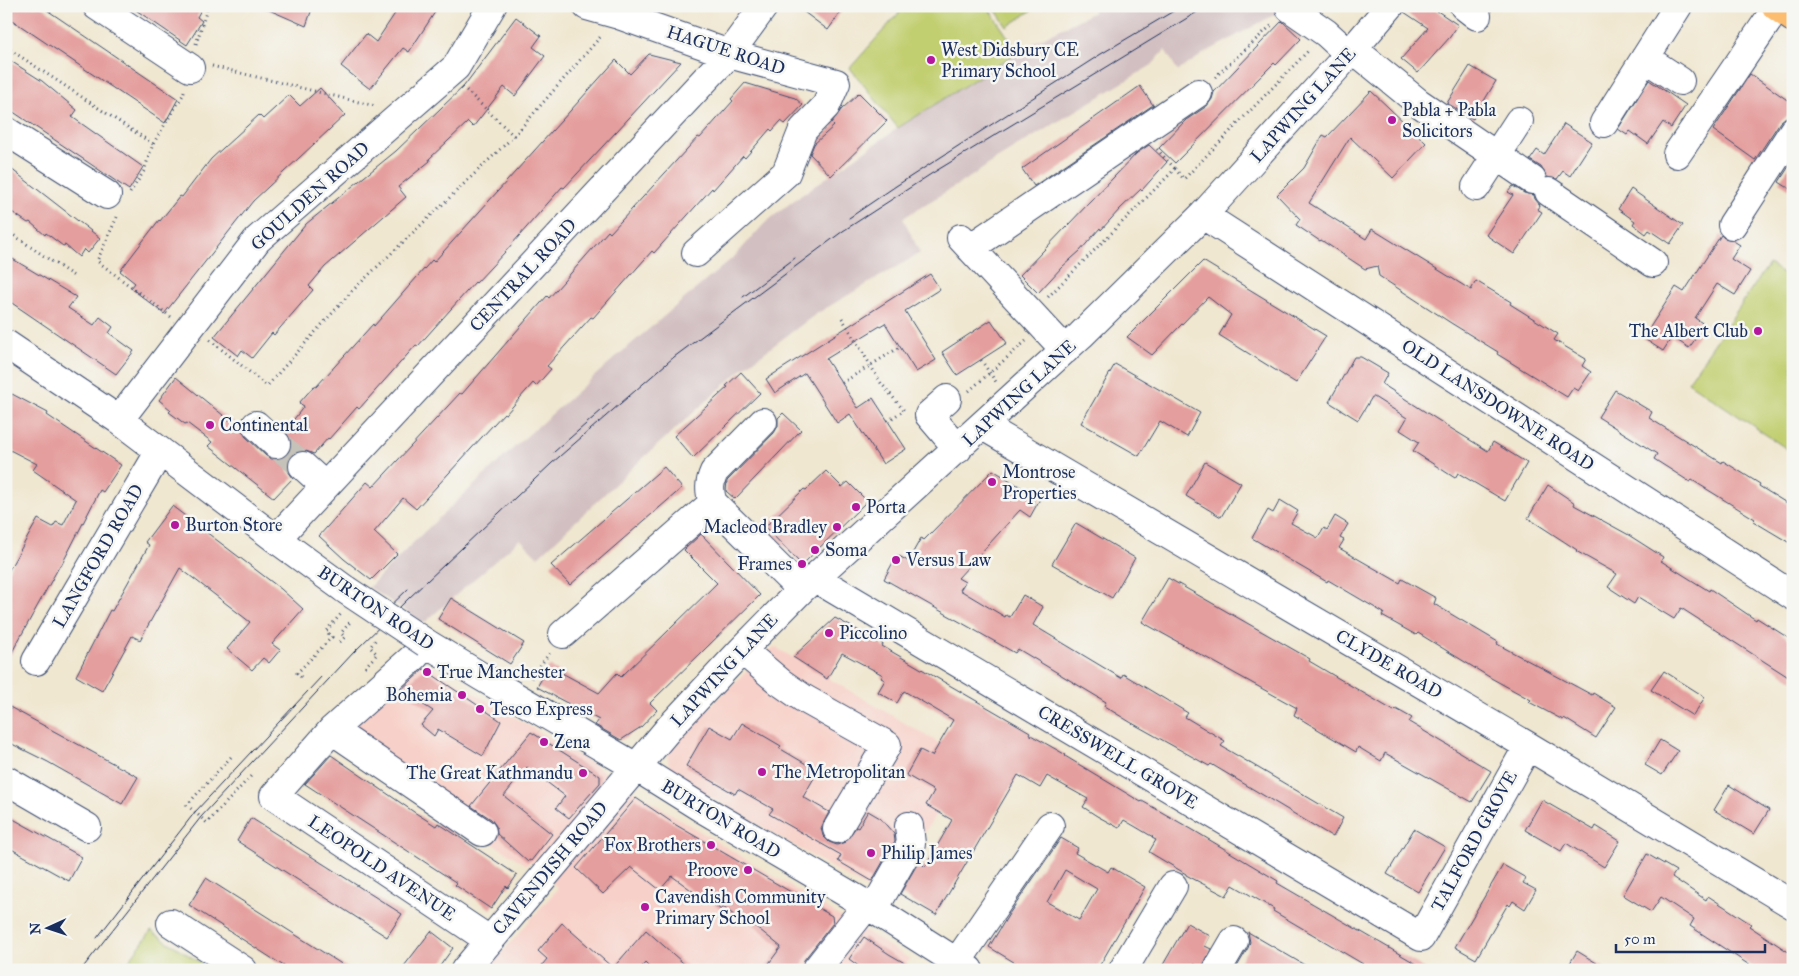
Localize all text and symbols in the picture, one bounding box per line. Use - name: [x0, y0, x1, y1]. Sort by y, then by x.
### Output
- street label: HAGUE ROAD: [664, 20, 788, 80]
- place label: West Didsbury CE Primary School: [941, 39, 1079, 82]
- street label: LAPWING LANE: [1246, 43, 1361, 167]
- marker: West Didsbury CE Primary School: [925, 54, 937, 66]
- place label: Pabla + Pabla Solicitors: [1402, 99, 1497, 142]
- marker: Pabla + Pabla Solicitors: [1386, 114, 1398, 126]
- street label: GOULDEN ROAD: [246, 137, 374, 255]
- street label: CENTRAL ROAD: [465, 214, 581, 336]
- place label: The Albert Club: [1629, 320, 1748, 342]
- marker: The Albert Club: [1752, 325, 1764, 337]
- street label: OLD LANSDOWNE ROAD: [1398, 334, 1598, 476]
- street label: LAPWING LANE: [958, 335, 1080, 451]
- place label: Continental: [220, 414, 308, 436]
- marker: Continental: [204, 419, 216, 431]
- place label: Montrose Properties: [1002, 461, 1077, 504]
- marker: Montrose Properties: [986, 476, 998, 488]
- street label: LANGFORD ROAD: [48, 480, 148, 632]
- place label: Porta: [866, 496, 906, 518]
- marker: Porta: [850, 501, 862, 513]
- place label: Burton Store: [185, 514, 282, 536]
- place label: Macleod Bradley: [703, 516, 828, 538]
- marker: Burton Store: [169, 519, 181, 531]
- marker: Macleod Bradley: [831, 521, 843, 533]
- place label: Soma: [825, 539, 868, 561]
- marker: Soma: [809, 544, 821, 556]
- place label: Versus Law: [905, 549, 991, 571]
- place label: Frames: [737, 553, 792, 575]
- marker: Versus Law: [890, 554, 902, 566]
- marker: Frames: [796, 558, 808, 570]
- street label: BURTON ROAD: [314, 561, 438, 655]
- street label: LAPWING LANE: [666, 609, 782, 731]
- place label: Piccolino: [839, 622, 907, 644]
- street label: CLYDE ROAD: [1332, 625, 1446, 703]
- marker: Piccolino: [823, 627, 835, 639]
- place label: True Manchester: [437, 661, 565, 683]
- marker: True Manchester: [421, 666, 433, 678]
- place label: Bohemia: [386, 684, 452, 706]
- marker: Bohemia: [456, 689, 468, 701]
- place label: Tesco Express: [490, 698, 593, 720]
- street label: CRESSWELL GROVE: [1034, 700, 1202, 814]
- marker: Tesco Express: [474, 703, 486, 715]
- place label: Zena: [554, 731, 590, 753]
- marker: Zena: [538, 736, 550, 748]
- place label: The Metropolitan: [772, 761, 906, 783]
- place label: The Great Kathmandu: [406, 762, 573, 784]
- marker: The Metropolitan: [756, 766, 768, 778]
- marker: The Great Kathmandu: [577, 767, 589, 779]
- street label: TALFORD GROVE: [1426, 767, 1522, 915]
- street label: BURTON ROAD: [657, 775, 785, 863]
- street label: CAVENDISH ROAD: [488, 797, 612, 939]
- street label: LEOPOLD AVENUE: [304, 810, 460, 926]
- place label: Fox Brothers: [604, 834, 701, 856]
- marker: Fox Brothers: [705, 839, 717, 851]
- place label: Philip James: [881, 842, 973, 865]
- marker: Philip James: [865, 847, 877, 859]
- place label: Proove: [687, 859, 738, 881]
- marker: Proove: [742, 864, 754, 876]
- place label: Cavendish Community Primary School: [655, 886, 826, 929]
- marker: Cavendish Community Primary School: [639, 901, 651, 913]
- north arrow: [22, 904, 72, 954]
- scale bar: [1616, 921, 1765, 953]
- text: N: [27, 922, 44, 935]
- text: 50 m: [1624, 930, 1656, 948]

